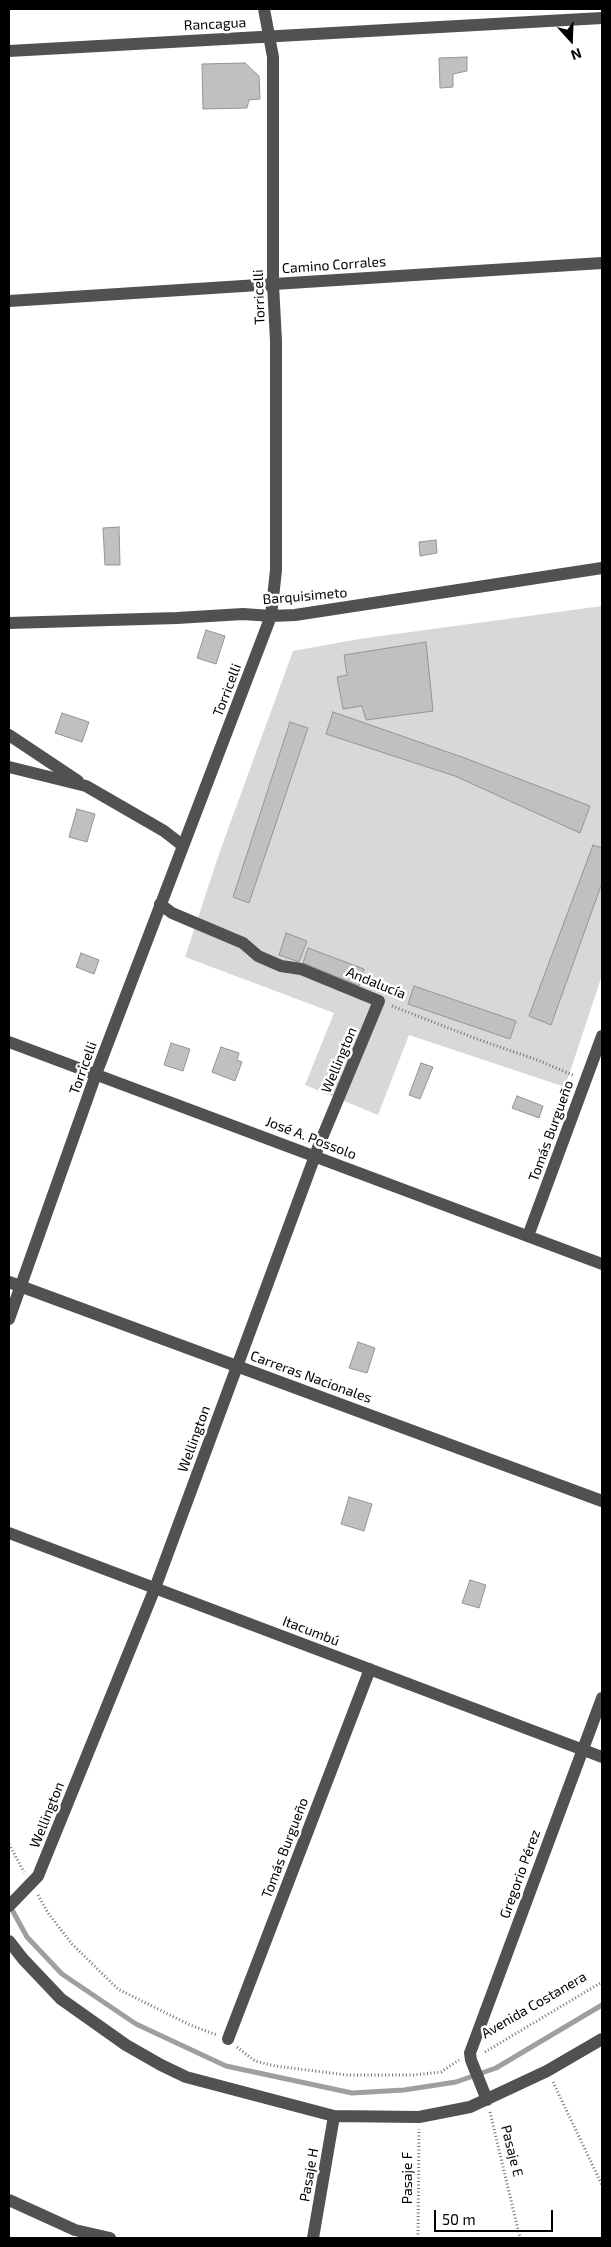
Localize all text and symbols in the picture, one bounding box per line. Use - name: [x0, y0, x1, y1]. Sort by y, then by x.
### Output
- street label: Rancagua: [183, 14, 247, 34]
- north arrow: [546, 15, 596, 65]
- text: N: [569, 45, 584, 64]
- street label: Camino Corrales: [281, 253, 387, 277]
- street label: Torricelli: [250, 269, 268, 325]
- street label: Barquisimeto: [262, 584, 348, 608]
- street label: Torricelli: [209, 661, 245, 719]
- street label: Andalucía: [344, 963, 408, 1003]
- street label: Wellington: [318, 1025, 360, 1095]
- street label: Torricelli: [66, 1039, 100, 1097]
- street label: Tomás Burgueño: [525, 1078, 577, 1184]
- street label: José A. Possolo: [263, 1113, 359, 1163]
- street label: Carreras Nacionales: [248, 1347, 374, 1407]
- street label: Wellington: [174, 1403, 214, 1475]
- street label: Itacumbú: [280, 1612, 342, 1650]
- street label: Wellington: [26, 1780, 68, 1850]
- street label: Tomás Burgueño: [258, 1795, 312, 1901]
- street label: Gregorio Pérez: [496, 1827, 544, 1921]
- street label: Avenida Costanera: [478, 1968, 590, 2042]
- street label: Pasaje E: [497, 2123, 527, 2179]
- street label: Pasaje H: [296, 2147, 322, 2203]
- street label: Pasaje F: [399, 2152, 415, 2204]
- scale bar: [436, 2200, 555, 2232]
- text: 50 m: [442, 2210, 476, 2228]

